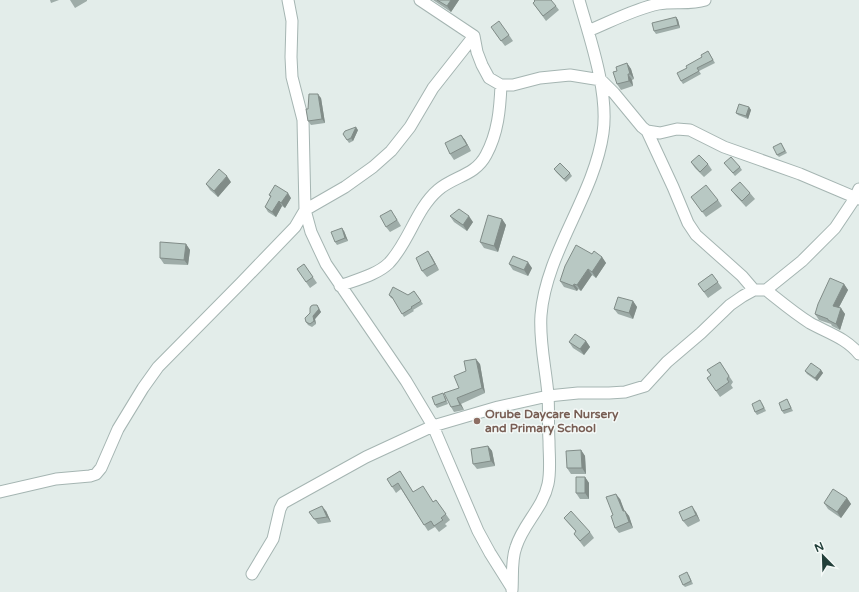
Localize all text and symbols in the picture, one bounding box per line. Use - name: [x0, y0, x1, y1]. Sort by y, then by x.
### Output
- place label: Orube Daycare Nursery and Primary School: [485, 407, 619, 436]
- marker: Orube Daycare Nursery and Primary School: [472, 416, 482, 426]
- north arrow: [803, 536, 843, 576]
- text: N: [813, 540, 826, 555]

